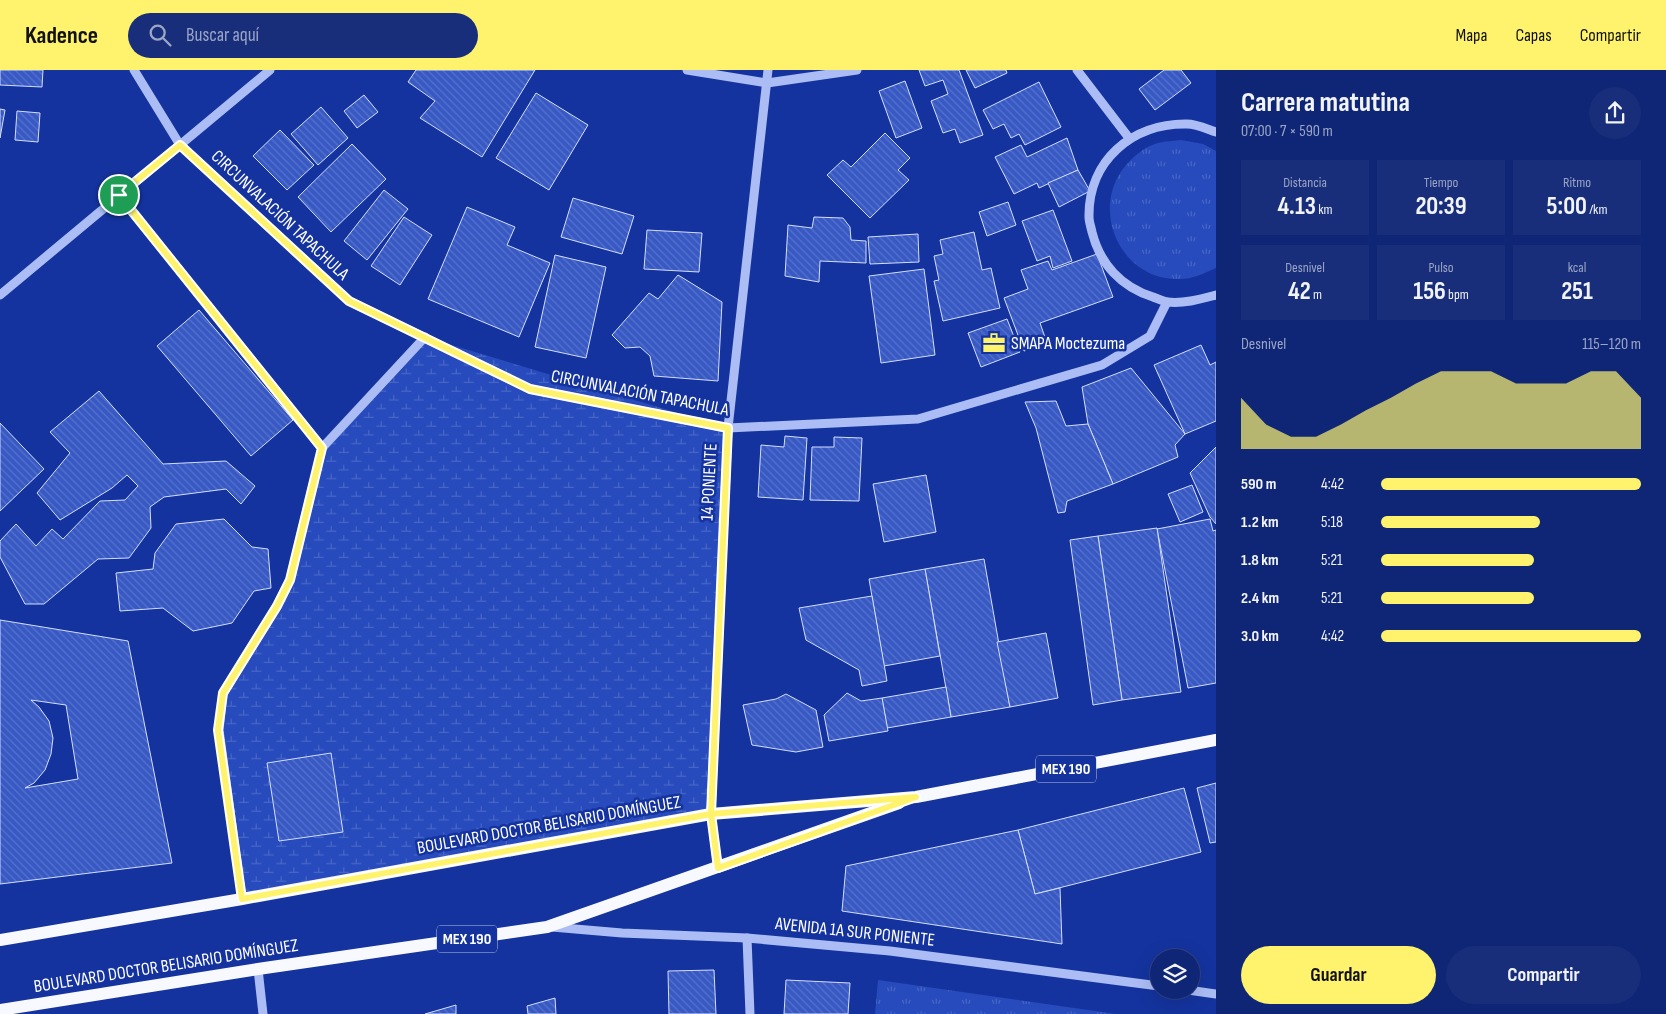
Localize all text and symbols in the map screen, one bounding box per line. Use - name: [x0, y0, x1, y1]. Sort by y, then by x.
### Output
- search box: [128, 13, 478, 58]
- text: Kadence: [25, 21, 98, 50]
- icon: search: [146, 21, 174, 49]
- text: Buscar aquí: [186, 24, 259, 47]
- text: Mapa: [1455, 25, 1487, 46]
- text: Capas: [1515, 25, 1552, 46]
- text: Compartir: [1580, 25, 1641, 46]
- text: Carrera matutina: [1241, 86, 1410, 119]
- button: share: [1589, 87, 1641, 139]
- text: 07:00 · 7 × 590 m: [1241, 122, 1333, 141]
- street label: CIRCUNVALACIÓN TAPACHULA: [207, 146, 353, 284]
- pin: [98, 174, 140, 216]
- text: Distancia: [1283, 174, 1327, 191]
- text: Tiempo: [1424, 174, 1458, 191]
- text: Ritmo: [1563, 174, 1591, 191]
- icon: arrive: [105, 181, 133, 209]
- text: 4.13: [1277, 191, 1316, 222]
- text: 20:39: [1415, 191, 1467, 222]
- text: 5:00: [1547, 191, 1587, 222]
- text: km: [1316, 201, 1333, 218]
- text: /km: [1587, 201, 1607, 218]
- text: Desnivel: [1285, 259, 1325, 276]
- text: Pulso: [1428, 259, 1454, 276]
- text: kcal: [1568, 259, 1586, 276]
- text: 42: [1288, 276, 1311, 307]
- text: 156: [1413, 276, 1446, 307]
- text: 251: [1561, 276, 1593, 307]
- text: m: [1311, 286, 1322, 303]
- text: bpm: [1446, 286, 1469, 303]
- office icon: SMAPA Moctezuma: [981, 330, 1007, 356]
- place label: SMAPA Moctezuma: [1011, 333, 1125, 354]
- text: Desnivel: [1241, 335, 1286, 354]
- text: 115–120 m: [1582, 335, 1641, 354]
- street label: CIRCUNVALACIÓN TAPACHULA: [549, 365, 731, 421]
- street label: 14 PONIENTE: [696, 443, 722, 521]
- text: 590 m: [1241, 475, 1276, 494]
- text: 4:42: [1321, 475, 1344, 494]
- text: 1.2 km: [1241, 513, 1279, 532]
- text: 5:18: [1321, 513, 1343, 532]
- text: 1.8 km: [1241, 551, 1279, 570]
- text: 5:21: [1321, 551, 1343, 570]
- text: 2.4 km: [1241, 589, 1279, 608]
- text: 5:21: [1321, 589, 1343, 608]
- text: 3.0 km: [1241, 627, 1279, 646]
- text: 4:42: [1321, 627, 1344, 646]
- road number: MEX 190: [1036, 756, 1096, 782]
- street label: BOULEVARD DOCTOR BELISARIO DOMÍNGUEZ: [415, 791, 683, 859]
- street label: AVENIDA 1A SUR PONIENTE: [773, 913, 936, 951]
- road number: MEX 190: [437, 926, 497, 952]
- street label: BOULEVARD DOCTOR BELISARIO DOMÍNGUEZ: [32, 935, 300, 997]
- button: Guardar: [1241, 946, 1436, 1004]
- button: Compartir: [1446, 946, 1641, 1004]
- map controls: [1150, 949, 1200, 999]
- button: layers: [1150, 949, 1200, 999]

